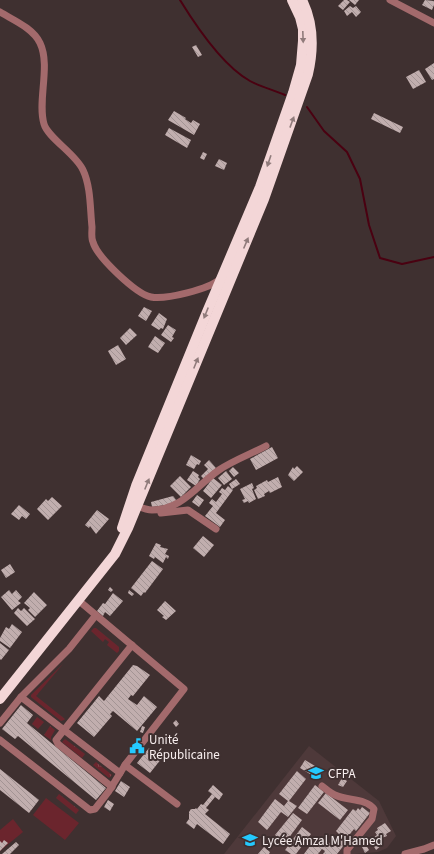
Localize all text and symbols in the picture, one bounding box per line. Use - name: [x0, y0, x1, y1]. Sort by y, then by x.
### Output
- one-way arrow: [300, 31, 306, 44]
- one-way arrow: [289, 115, 295, 127]
- one-way arrow: [265, 156, 271, 168]
- one-way arrow: [243, 237, 249, 249]
- one-way arrow: [203, 308, 209, 319]
- one-way arrow: [193, 358, 199, 369]
- one-way arrow: [144, 477, 150, 489]
- place label: Unité Républicaine: [149, 731, 220, 764]
- public building icon: Unité Républicaine: [128, 737, 146, 755]
- school or university icon: CFPA: [307, 764, 325, 782]
- place label: CFPA: [328, 765, 357, 783]
- school or university icon: Lycée Amzal M'Hamed: [241, 831, 259, 849]
- place label: Lycée Amzal M'Hamed: [262, 832, 383, 850]

